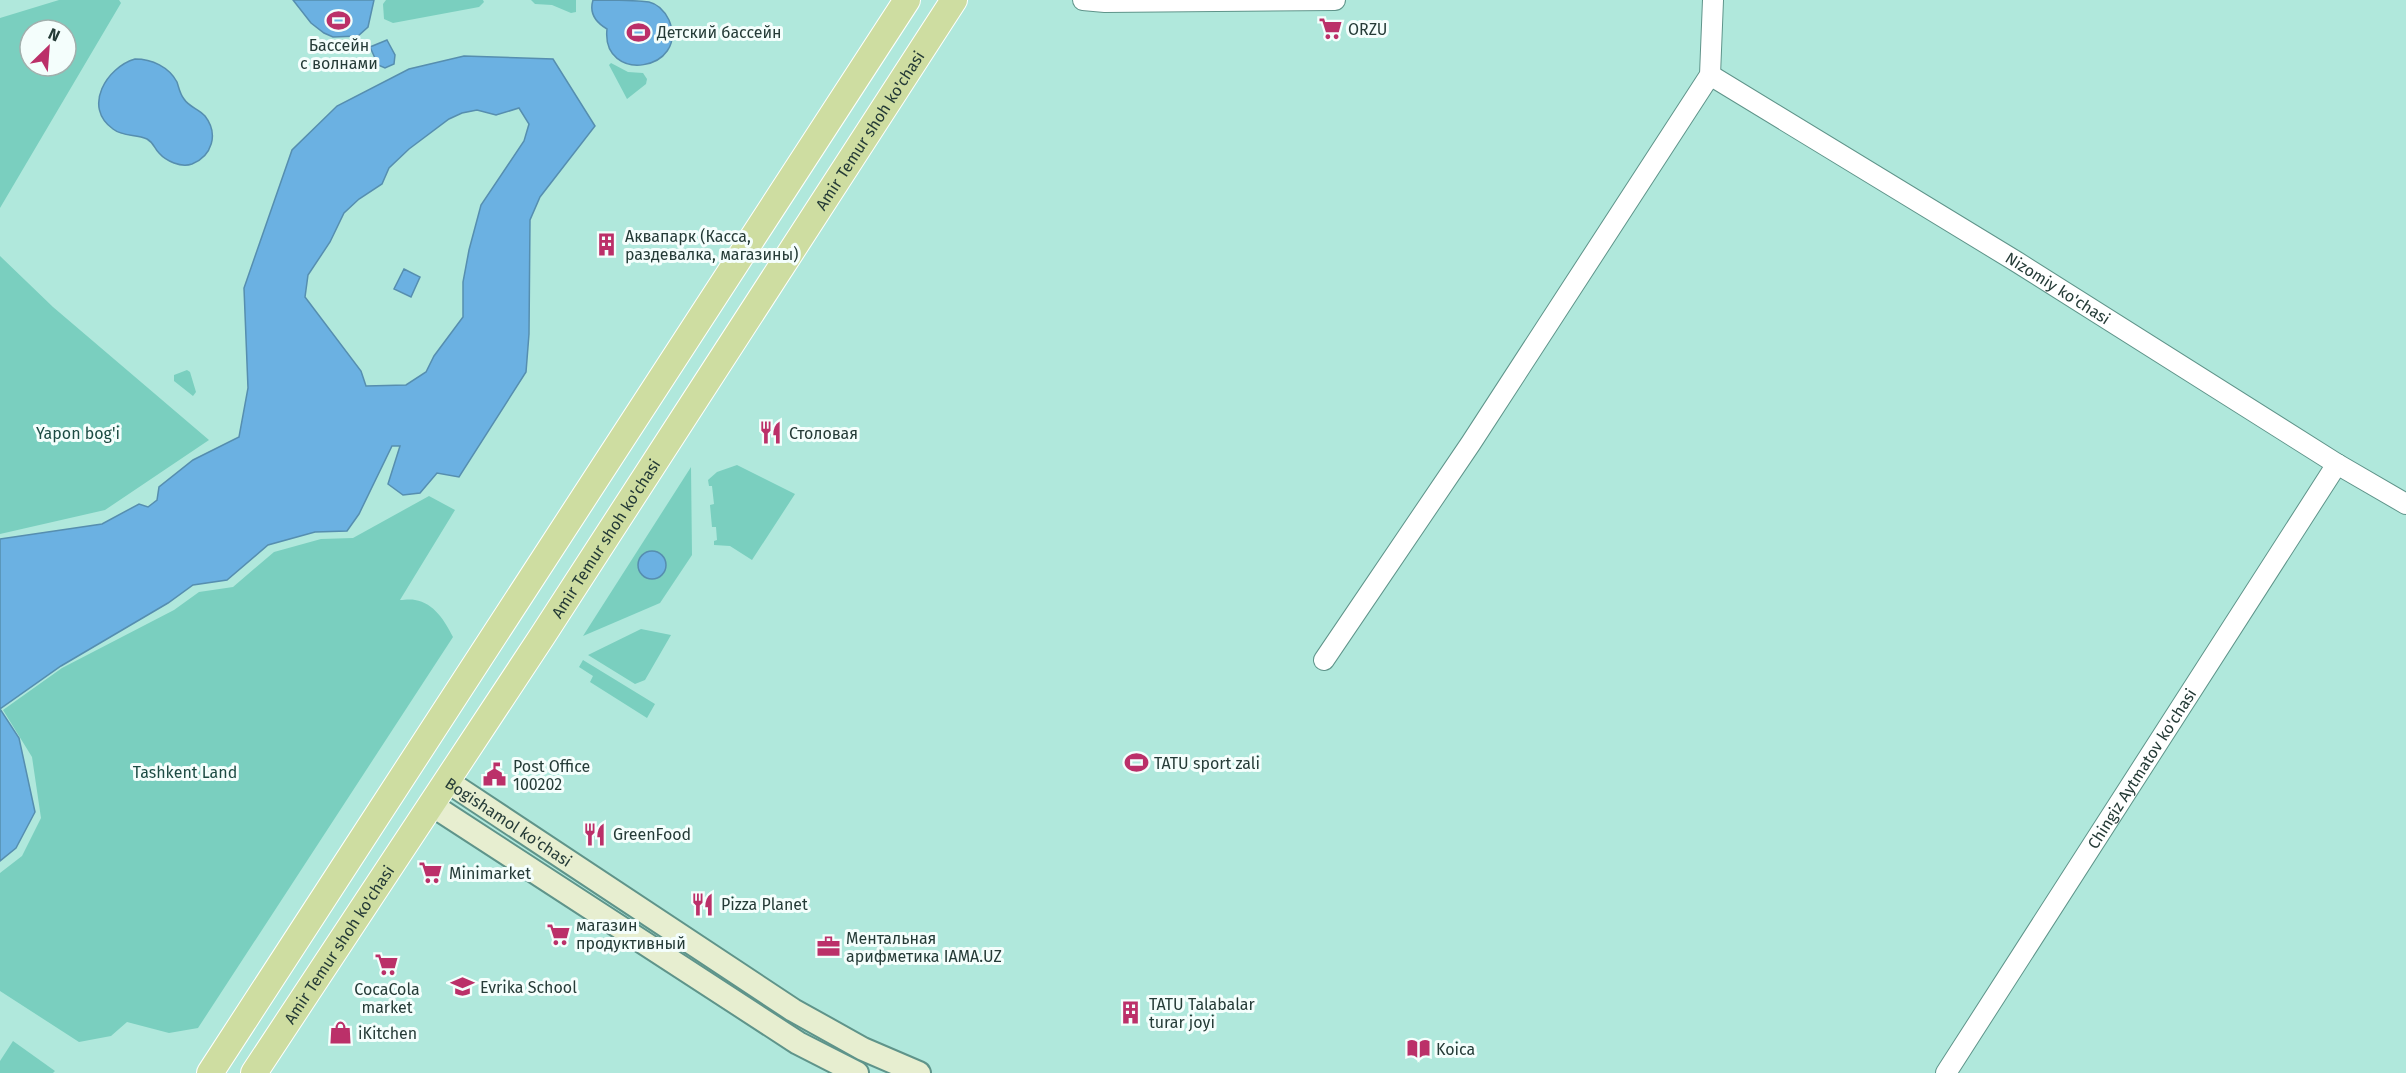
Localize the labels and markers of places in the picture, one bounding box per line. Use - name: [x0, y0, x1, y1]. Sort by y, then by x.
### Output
- sports icon: Бассейн с волнами: [326, 7, 352, 33]
- supermarket icon: ORZU: [1317, 16, 1343, 42]
- sports icon: Детский бассейн: [626, 19, 652, 45]
- place label: ORZU: [1348, 20, 1387, 39]
- place label: Детский бассейн: [656, 23, 782, 42]
- place label: Бассейн с волнами: [300, 36, 378, 73]
- place label: Аквапарк (Касса, раздевалка, магазины): [625, 227, 799, 264]
- building icon: Аквапарк (Касса, раздевалка, магазины): [594, 232, 620, 258]
- restaurant icon: Столовая: [758, 420, 784, 446]
- place label: Столовая: [789, 424, 858, 443]
- sports icon: TATU sport zali: [1123, 750, 1149, 776]
- place label: TATU sport zali: [1154, 754, 1260, 773]
- place label: Post Office 100202: [513, 757, 590, 794]
- public building icon: Post Office 100202: [482, 762, 508, 788]
- restaurant icon: GreenFood: [582, 821, 608, 847]
- place label: GreenFood: [613, 825, 691, 844]
- supermarket icon: Minimarket: [418, 860, 444, 886]
- place label: Minimarket: [449, 864, 531, 883]
- restaurant icon: Pizza Planet: [690, 891, 716, 917]
- place label: Pizza Planet: [721, 895, 808, 914]
- place label: магазин продуктивный: [576, 916, 686, 953]
- supermarket icon: магазин продуктивный: [545, 921, 571, 947]
- place label: Ментальная арифметика IAMA.UZ: [846, 929, 1002, 966]
- office icon: Ментальная арифметика IAMA.UZ: [815, 934, 841, 960]
- supermarket icon: CocaCola market: [374, 951, 400, 977]
- school or university icon: Evrika School: [449, 974, 475, 1000]
- place label: Evrika School: [480, 978, 577, 997]
- place label: CocaCola market: [354, 980, 420, 1017]
- place label: TATU Talabalar turar joyi: [1149, 995, 1255, 1032]
- building icon: TATU Talabalar turar joyi: [1118, 1000, 1144, 1026]
- shop icon: iKitchen: [327, 1020, 353, 1046]
- place label: iKitchen: [358, 1024, 417, 1043]
- library icon: Koica: [1405, 1036, 1431, 1062]
- place label: Koica: [1436, 1040, 1475, 1059]

